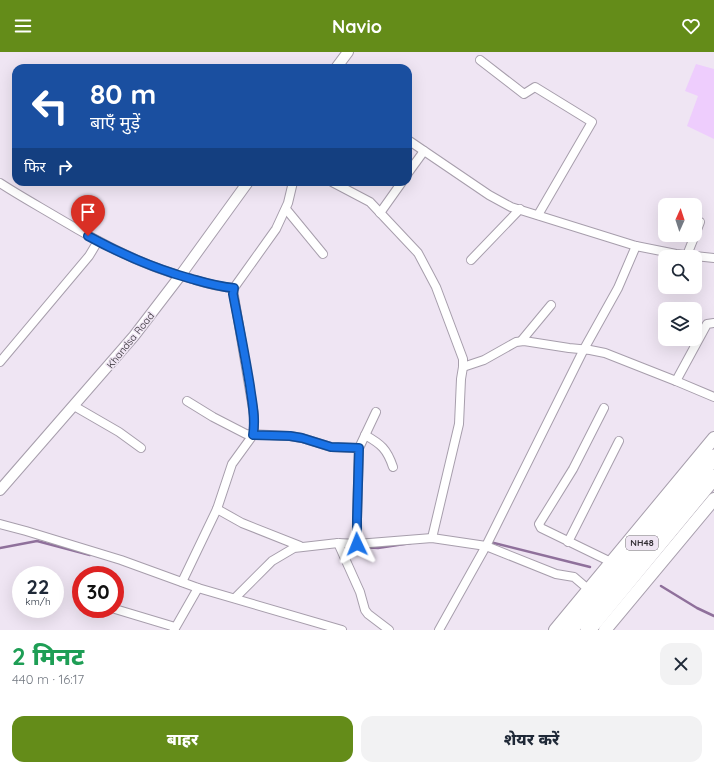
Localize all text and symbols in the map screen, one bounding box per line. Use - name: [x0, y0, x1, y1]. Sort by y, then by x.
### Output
- icon: menu: [12, 15, 34, 37]
- text: Navio: [332, 15, 382, 38]
- icon: heart: [680, 15, 702, 37]
- text: 80 m: [90, 76, 156, 111]
- icon: left: [24, 80, 76, 132]
- text: बाएँ मुड़ें: [90, 111, 140, 134]
- icon: right: [54, 156, 76, 178]
- text: फिर: [24, 157, 46, 176]
- pin: [71, 195, 105, 236]
- north arrow: [658, 198, 702, 242]
- map controls: [658, 198, 702, 346]
- icon: arrive: [77, 201, 99, 223]
- button: search: [658, 250, 702, 294]
- button: layers: [658, 302, 702, 346]
- street label: Khandsa Road: [104, 310, 157, 371]
- position arrow: [336, 523, 378, 565]
- road number: NH48: [626, 536, 658, 550]
- speed limit sign: 30: [72, 566, 124, 618]
- text: 22: [27, 574, 49, 599]
- text: km/h: [25, 595, 51, 608]
- text: 2 मिनट: [12, 641, 84, 671]
- button: close: [660, 643, 702, 685]
- text: 440 m · 16:17: [12, 671, 84, 687]
- button: बाहर: [12, 716, 353, 762]
- button: शेयर करें: [361, 716, 702, 762]

